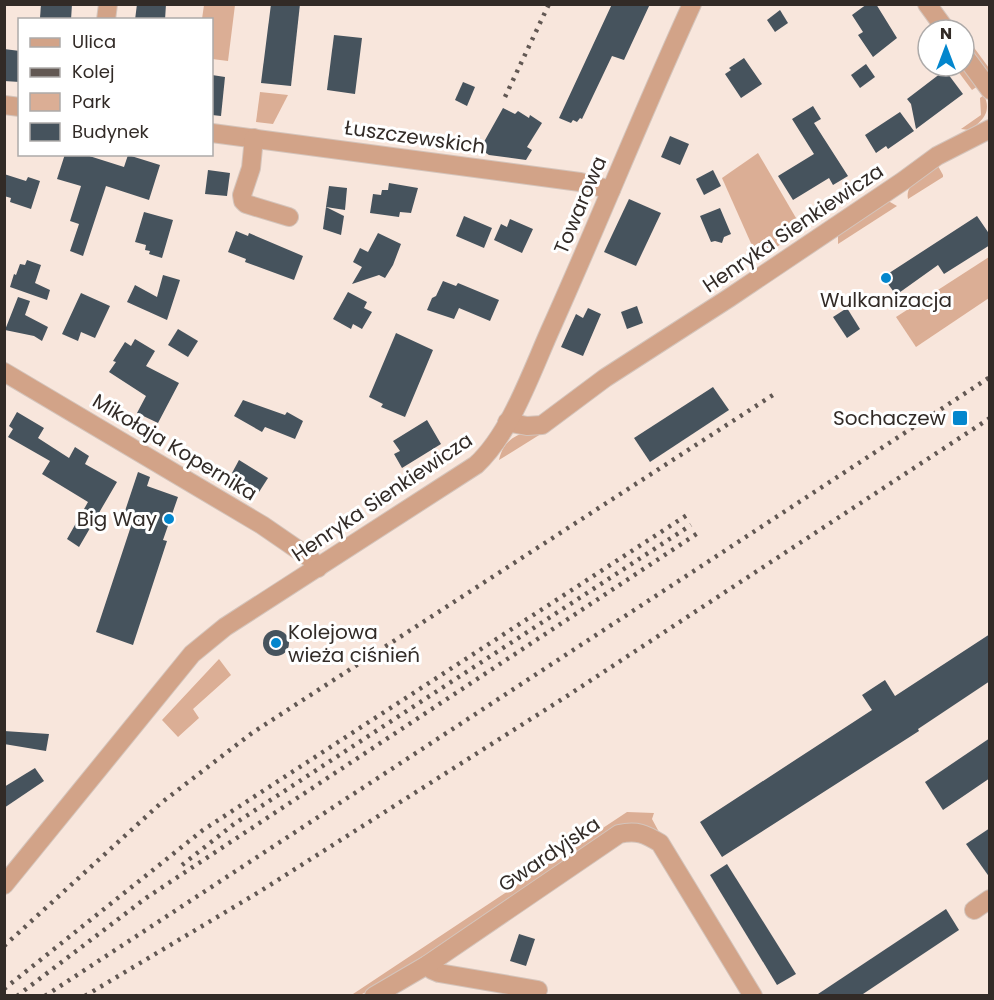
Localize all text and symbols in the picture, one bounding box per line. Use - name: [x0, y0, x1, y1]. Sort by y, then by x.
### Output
- legend: [18, 18, 213, 156]
- north arrow: [916, 18, 976, 78]
- text: N: [940, 22, 952, 45]
- text: Ulica: [72, 29, 116, 54]
- text: Kolej: [72, 59, 114, 84]
- text: Park: [72, 89, 111, 114]
- street label: Łuszczewskich: [343, 113, 487, 161]
- text: Budynek: [72, 119, 150, 144]
- street label: Towarowa: [547, 152, 613, 258]
- street label: Henryka Sienkiewicza: [697, 157, 889, 299]
- marker: Wulkanizacja: [879, 271, 893, 285]
- place label: Wulkanizacja: [820, 286, 952, 314]
- street label: Mikołaja Kopernika: [88, 387, 262, 507]
- place label: Sochaczew: [833, 404, 947, 432]
- marker: Sochaczew: [951, 409, 969, 427]
- street label: Henryka Sienkiewicza: [286, 426, 478, 568]
- place label: Big Way: [77, 505, 157, 533]
- marker: Big Way: [162, 512, 176, 526]
- place label: Kolejowa wieża ciśnień: [288, 618, 420, 669]
- marker: Kolejowa wieża ciśnień: [269, 636, 283, 650]
- street label: Gwardyjska: [493, 810, 605, 898]

